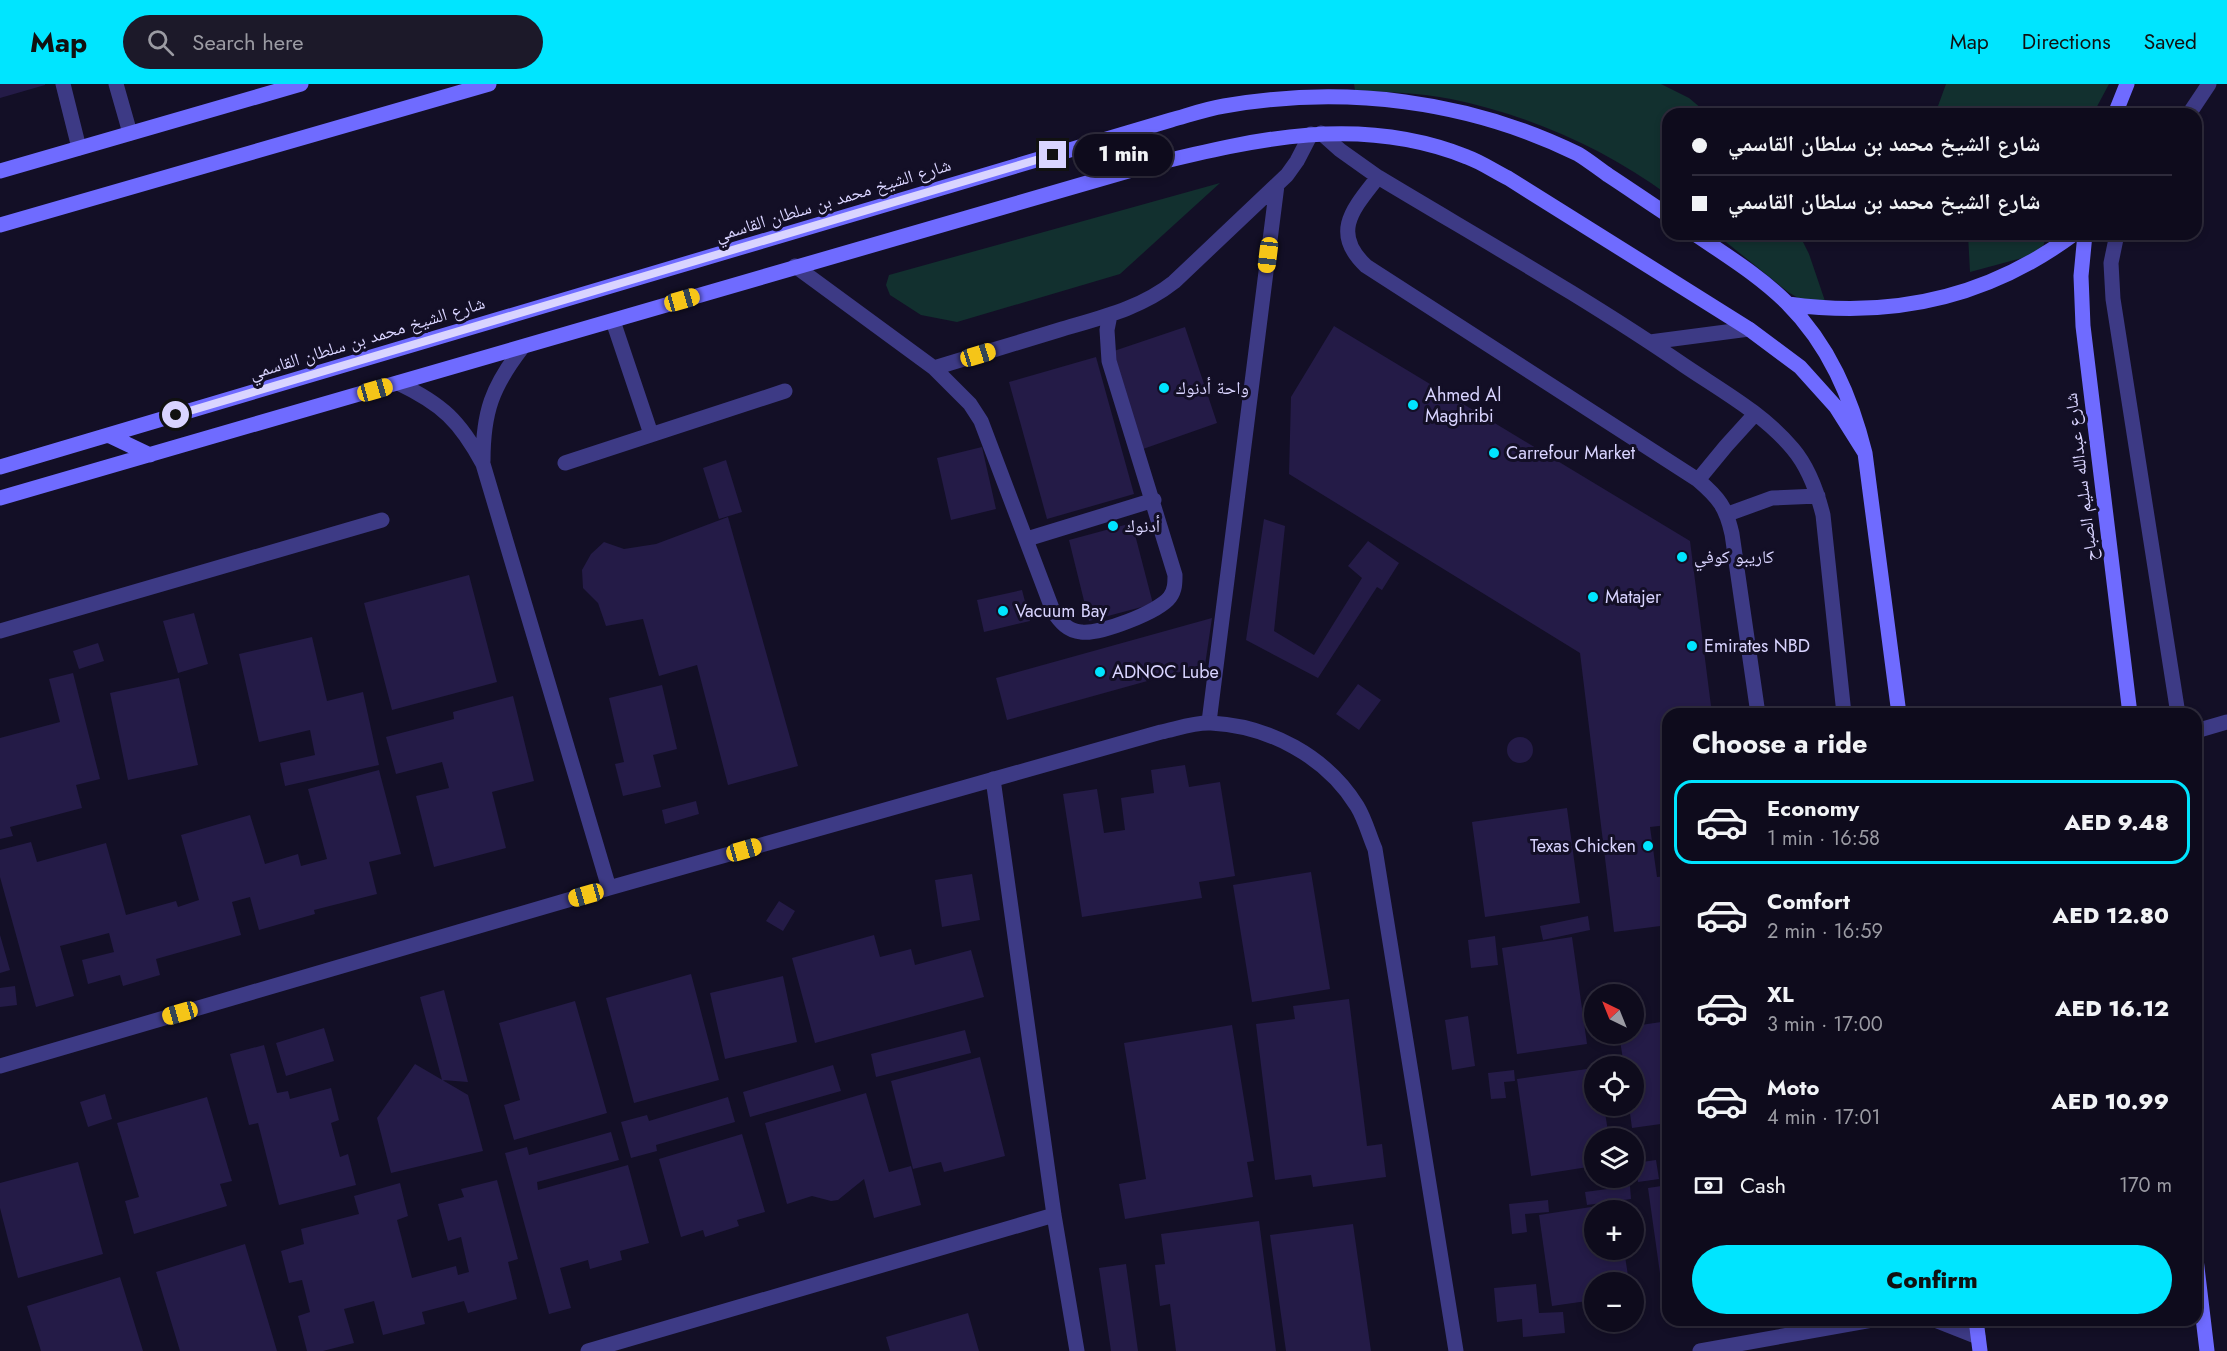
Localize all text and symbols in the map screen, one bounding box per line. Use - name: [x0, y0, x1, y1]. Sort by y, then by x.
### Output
- search box: [123, 15, 543, 69]
- text: Map: [30, 22, 87, 63]
- icon: search: [144, 26, 177, 59]
- text: Search here: [192, 26, 304, 58]
- text: Map: [1950, 27, 1989, 57]
- text: Directions: [2022, 27, 2111, 57]
- text: Saved: [2144, 27, 2197, 57]
- text: شارع الشيخ محمد بن سلطان القاسمي: [1728, 127, 2040, 159]
- callout: 1 min: [1074, 134, 1173, 176]
- text: 1 min: [1098, 140, 1149, 169]
- route end: [1039, 141, 1066, 168]
- street label: شارع الشيخ محمد بن سلطان القاسمي: [712, 152, 955, 250]
- text: شارع الشيخ محمد بن سلطان القاسمي: [1728, 185, 2040, 217]
- car: [1257, 236, 1279, 274]
- car: [662, 286, 702, 314]
- street label: شارع الشيخ محمد بن سلطان القاسمي: [246, 290, 489, 388]
- car: [958, 341, 998, 369]
- place label: واحة أدنوك: [1176, 375, 1249, 401]
- car: [355, 376, 395, 404]
- marker: واحة أدنوك: [1157, 381, 1171, 395]
- place label: Ahmed Al Maghribi: [1425, 382, 1501, 429]
- street label: شارع عبدالله سليم الصباح: [2058, 391, 2104, 563]
- marker: Ahmed Al Maghribi: [1406, 398, 1420, 412]
- route start: [162, 401, 189, 428]
- place label: Carrefour Market: [1506, 440, 1636, 466]
- marker: Carrefour Market: [1487, 446, 1501, 460]
- place label: أدنوك: [1125, 513, 1160, 539]
- marker: أدنوك: [1106, 519, 1120, 533]
- place label: كاريبو كوفي: [1694, 544, 1775, 572]
- marker: كاريبو كوفي: [1675, 550, 1689, 564]
- place label: Matajer: [1605, 584, 1662, 610]
- marker: Matajer: [1586, 590, 1600, 604]
- place label: Vacuum Bay: [1015, 598, 1107, 624]
- marker: Vacuum Bay: [996, 604, 1010, 618]
- place label: Emirates NBD: [1704, 633, 1810, 659]
- marker: Emirates NBD: [1685, 639, 1699, 653]
- place label: ADNOC Lube: [1112, 659, 1219, 685]
- marker: ADNOC Lube: [1093, 665, 1107, 679]
- text: Choose a ride: [1692, 724, 1867, 763]
- text: Economy: [1767, 792, 1859, 824]
- icon: car: [1695, 795, 1749, 849]
- text: AED 9.48: [2064, 806, 2169, 838]
- text: 1 min · 16:58: [1767, 824, 1880, 853]
- place label: Texas Chicken: [1530, 833, 1636, 859]
- car: [724, 836, 764, 864]
- marker: Texas Chicken: [1641, 839, 1655, 853]
- car: [566, 881, 606, 909]
- text: Comfort: [1767, 885, 1850, 917]
- icon: car: [1695, 888, 1749, 942]
- text: AED 12.80: [2053, 899, 2169, 931]
- text: 2 min · 16:59: [1767, 917, 1883, 946]
- text: XL: [1767, 978, 1794, 1010]
- icon: car: [1695, 981, 1749, 1035]
- north arrow: [1584, 984, 1644, 1044]
- map controls: [1584, 984, 1644, 1332]
- text: AED 16.12: [2055, 992, 2169, 1024]
- car: [160, 999, 200, 1027]
- text: 3 min · 17:00: [1767, 1010, 1883, 1039]
- button: locate: [1584, 1056, 1644, 1116]
- text: Moto: [1767, 1071, 1820, 1103]
- icon: car: [1695, 1074, 1749, 1128]
- text: AED 10.99: [2051, 1085, 2169, 1117]
- text: 4 min · 17:01: [1767, 1103, 1880, 1132]
- button: layers: [1584, 1128, 1644, 1188]
- icon: cash: [1692, 1169, 1725, 1202]
- text: Cash: [1740, 1169, 1786, 1201]
- text: 170 m: [2119, 1171, 2172, 1200]
- button: +: [1584, 1200, 1644, 1260]
- button: Confirm: [1692, 1245, 2172, 1314]
- button: −: [1584, 1272, 1644, 1332]

